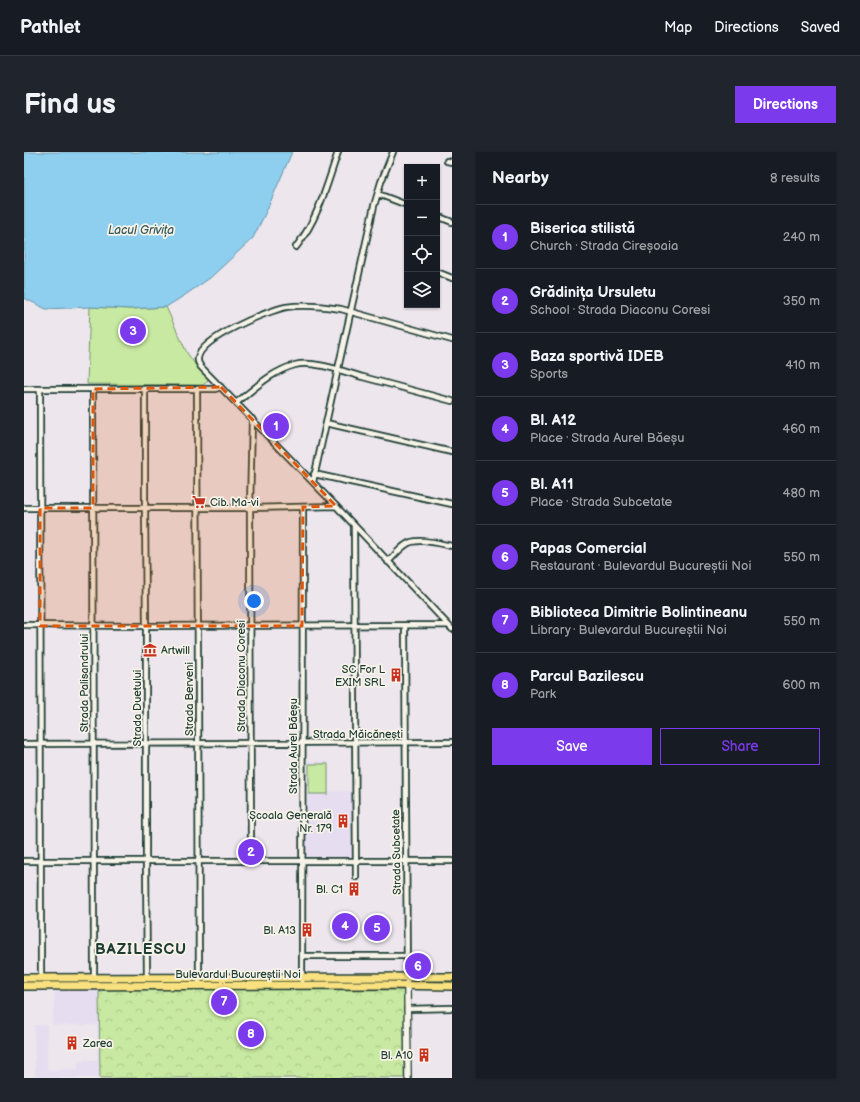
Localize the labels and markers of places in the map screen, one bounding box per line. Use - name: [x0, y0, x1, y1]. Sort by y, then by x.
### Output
- pin: 3: [120, 316, 146, 346]
- pin: 1: [263, 411, 289, 441]
- supermarket icon: Cib. Ma-vi: [191, 494, 207, 510]
- place label: Cib. Ma-vi: [210, 496, 259, 509]
- museum icon: Artwill: [142, 642, 158, 658]
- place label: Artwill: [161, 644, 190, 657]
- place label: SC For L EXIM SRL: [335, 663, 386, 689]
- building icon: SC For L EXIM SRL: [388, 667, 404, 683]
- place label: Școala Generală Nr. 179: [249, 809, 332, 835]
- building icon: Școala Generală Nr. 179: [335, 813, 351, 829]
- pin: 2: [238, 837, 264, 867]
- building icon: Bl. C1: [346, 881, 362, 897]
- place label: Bl. C1: [316, 883, 343, 896]
- pin: 4: [332, 911, 358, 941]
- pin: 5: [364, 913, 390, 943]
- building icon: Bl. A13: [299, 922, 315, 938]
- place label: Bl. A13: [263, 924, 296, 937]
- pin: 6: [405, 951, 431, 981]
- pin: 7: [211, 987, 237, 1017]
- pin: 8: [238, 1019, 264, 1049]
- building icon: Zarea: [64, 1035, 80, 1051]
- place label: Zarea: [82, 1037, 112, 1050]
- building icon: Bl. A10: [416, 1047, 432, 1063]
- place label: Bl. A10: [380, 1049, 414, 1062]

